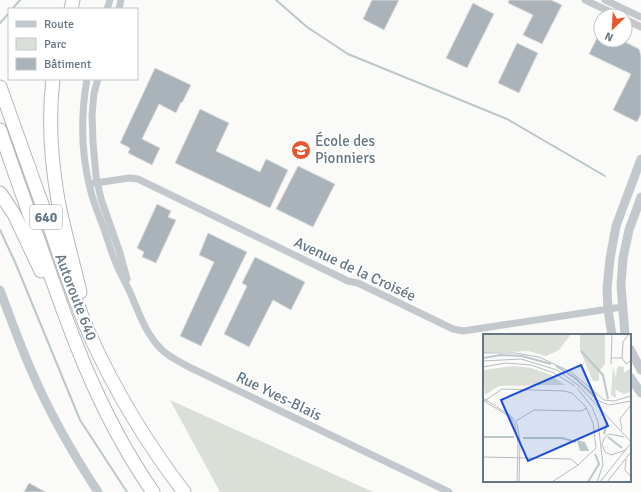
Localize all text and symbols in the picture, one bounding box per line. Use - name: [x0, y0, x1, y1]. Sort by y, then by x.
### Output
- legend: [8, 8, 138, 80]
- north arrow: [593, 8, 633, 48]
- text: Route: [44, 17, 74, 32]
- text: N: [603, 29, 615, 44]
- text: Parc: [44, 37, 67, 52]
- text: Bâtiment: [44, 57, 91, 72]
- place label: École des Pionniers: [315, 131, 376, 167]
- school or university icon: École des Pionniers: [290, 139, 312, 161]
- road number: 640: [30, 205, 62, 229]
- street label: Avenue de la Croisée: [291, 233, 419, 305]
- street label: Autoroute 640: [51, 251, 101, 343]
- inset map: [483, 334, 631, 482]
- street label: Rue Yves-Blais: [233, 368, 325, 425]

